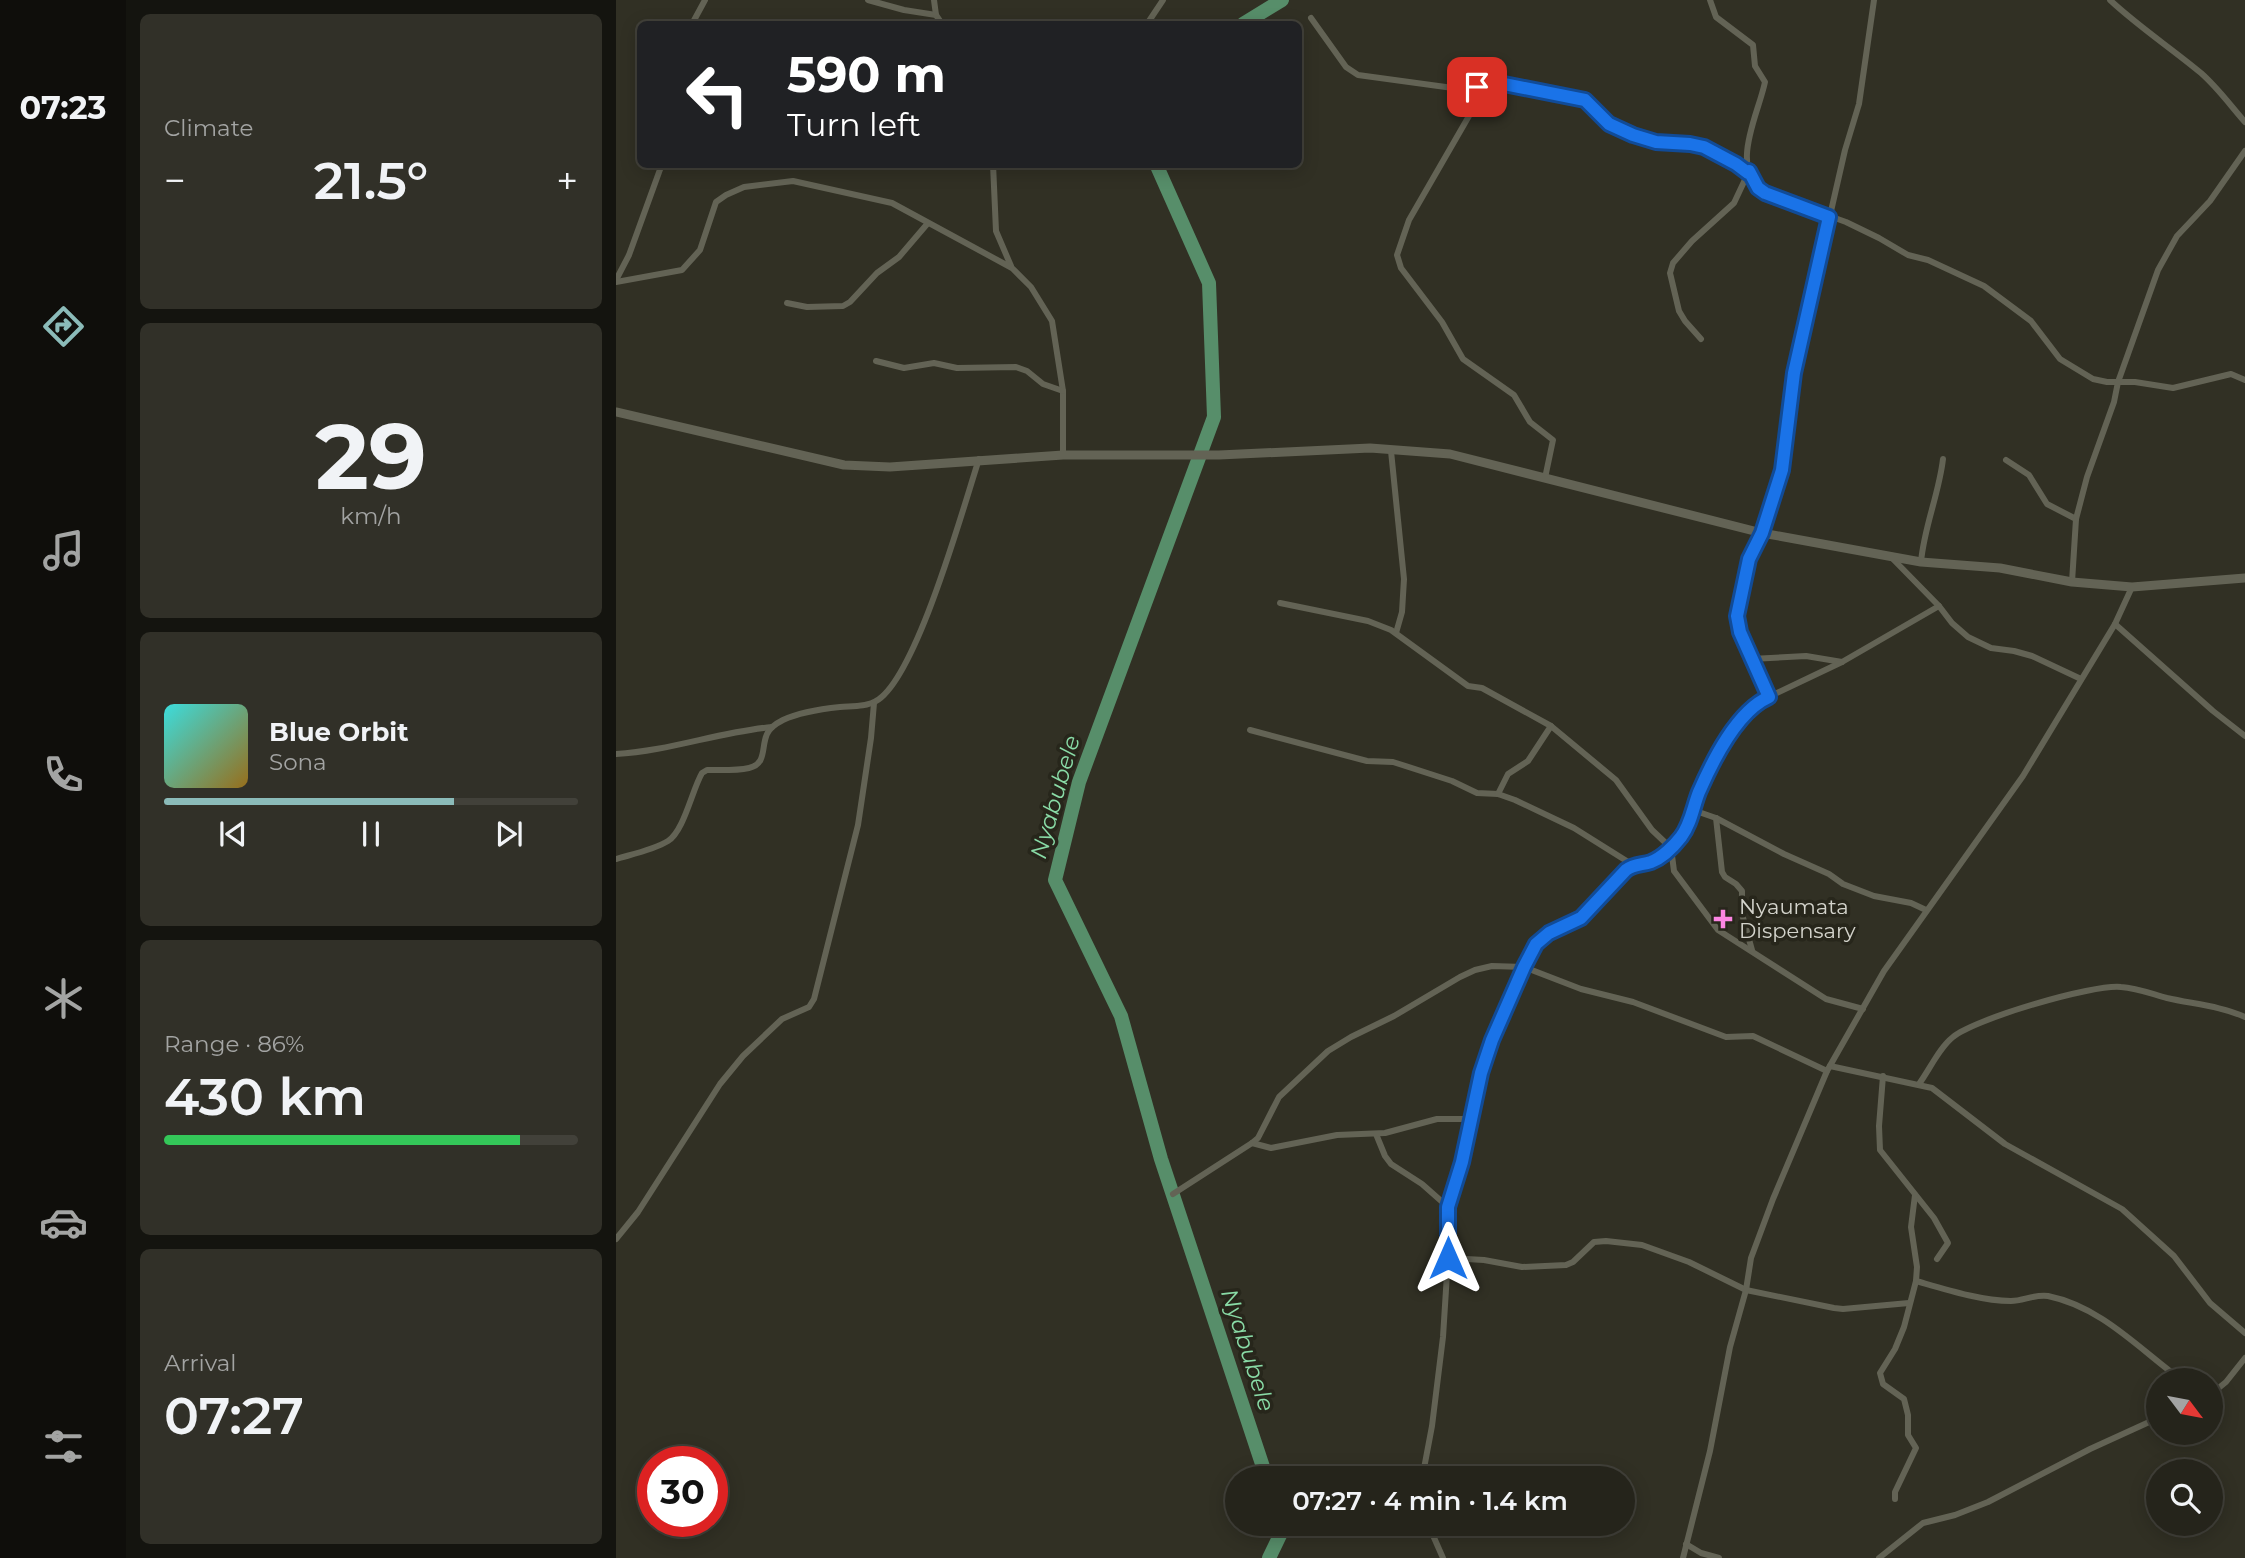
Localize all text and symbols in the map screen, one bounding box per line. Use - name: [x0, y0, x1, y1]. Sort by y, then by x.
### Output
- text: 590 m: [787, 45, 946, 104]
- icon: left: [672, 49, 763, 140]
- pin: [1447, 57, 1507, 117]
- icon: arrive: [1458, 68, 1496, 106]
- text: 07:23: [19, 88, 107, 127]
- text: Turn left: [787, 105, 921, 144]
- text: Climate: [164, 114, 253, 142]
- text: 21.5°: [314, 149, 428, 212]
- text: −: [164, 157, 186, 204]
- text: +: [556, 157, 578, 204]
- icon: directions: [39, 302, 88, 351]
- text: 29: [315, 401, 427, 512]
- text: km/h: [340, 502, 402, 530]
- icon: music: [39, 526, 88, 575]
- text: Blue Orbit: [269, 716, 408, 748]
- water label: Nyabubele: [1024, 732, 1086, 862]
- text: Sona: [269, 748, 327, 776]
- icon: phone: [39, 750, 88, 799]
- icon: previous: [214, 815, 252, 853]
- icon: pause: [352, 815, 390, 853]
- icon: next: [490, 815, 528, 853]
- place label: Nyaumata Dispensary: [1739, 894, 1856, 943]
- marker: Nyaumata Dispensary: [1713, 909, 1733, 929]
- icon: climate: [39, 974, 88, 1023]
- text: Range · 86%: [164, 1030, 304, 1058]
- text: 430 km: [164, 1065, 366, 1128]
- icon: car: [39, 1198, 88, 1247]
- position arrow: [1411, 1221, 1485, 1295]
- water label: Nyabubele: [1215, 1285, 1281, 1415]
- text: Arrival: [164, 1349, 237, 1377]
- north arrow: [2146, 1368, 2222, 1446]
- map controls: [2146, 1368, 2223, 1536]
- text: 07:27: [164, 1384, 304, 1447]
- icon: filters: [39, 1422, 88, 1471]
- speed limit sign: 30: [637, 1446, 728, 1537]
- button: search: [2146, 1459, 2223, 1536]
- text: 07:27 · 4 min · 1.4 km: [1292, 1485, 1568, 1517]

